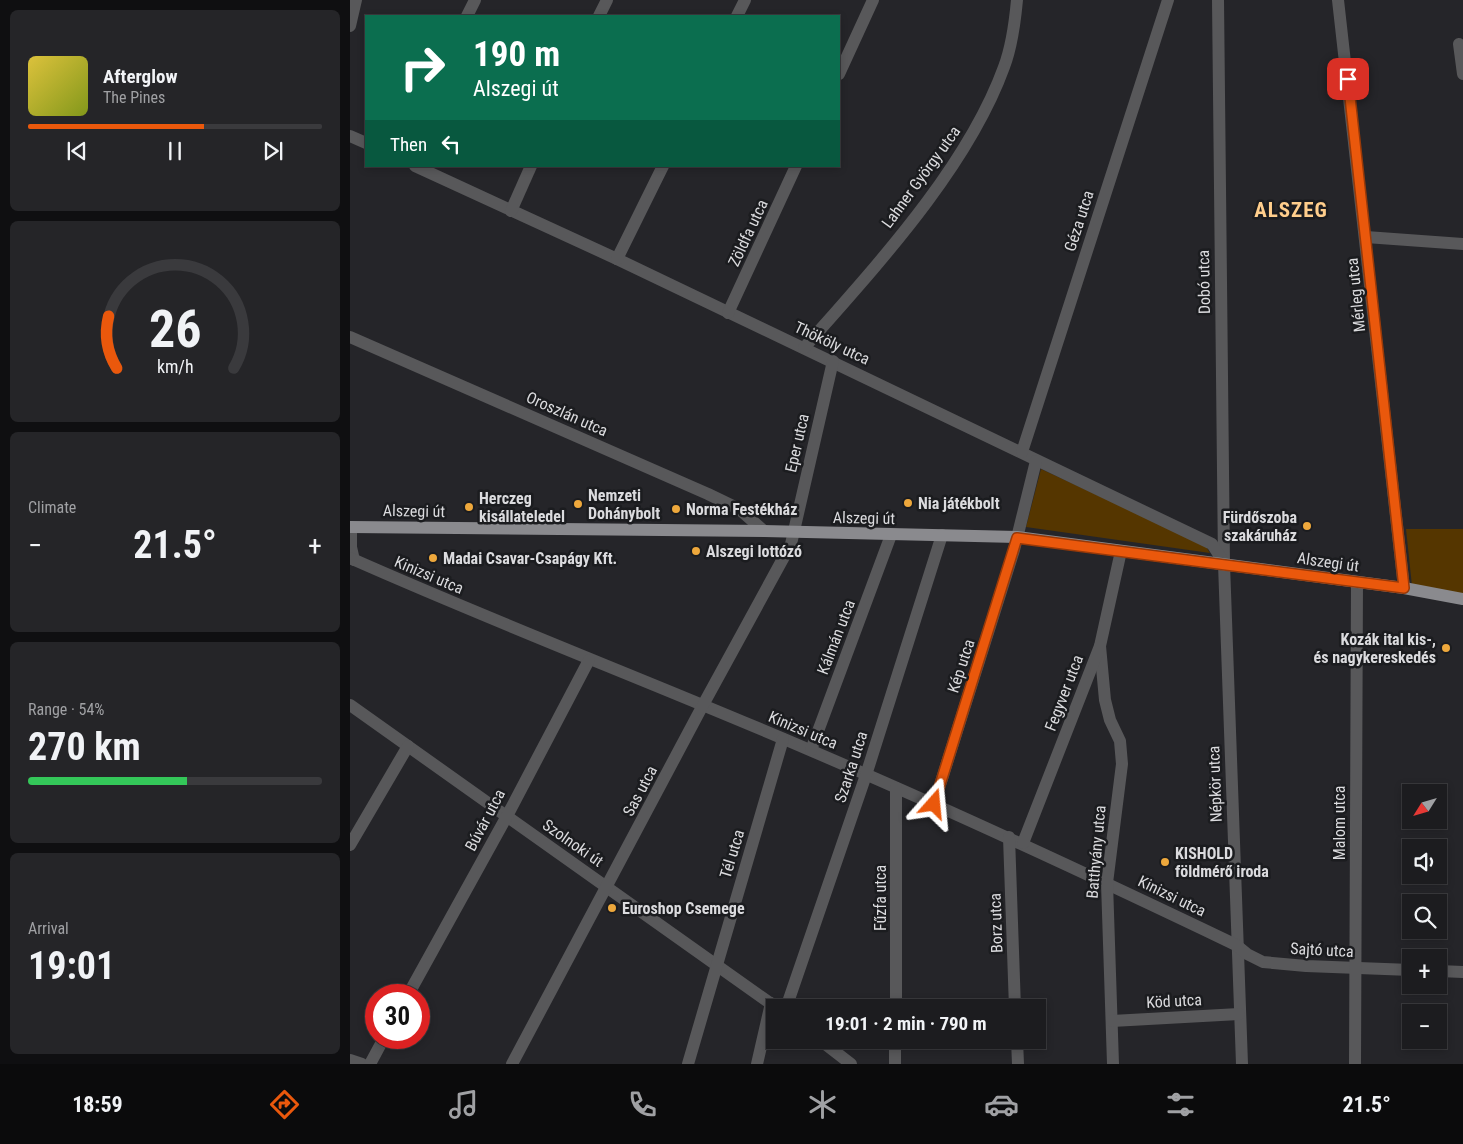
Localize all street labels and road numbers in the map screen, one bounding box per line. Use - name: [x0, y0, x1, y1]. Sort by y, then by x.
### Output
- street label: Lahner György utca: [878, 122, 964, 232]
- street label: Géza utca: [1060, 188, 1098, 254]
- street label: Zöldfa utca: [724, 196, 772, 270]
- street label: Dobó utca: [1194, 250, 1214, 314]
- street label: Mérleg utca: [1343, 257, 1369, 333]
- street label: Thököly utca: [791, 317, 873, 369]
- street label: Oroszlán utca: [523, 388, 611, 440]
- street label: Eper utca: [781, 412, 813, 474]
- street label: Alszegi út: [383, 501, 446, 521]
- street label: Alszegi út: [833, 508, 896, 528]
- street label: Alszegi út: [1296, 548, 1360, 576]
- street label: Kinizsi utca: [392, 552, 466, 598]
- street label: Kálmán utca: [813, 597, 859, 677]
- street label: Kép utca: [943, 637, 979, 695]
- street label: Fegyver utca: [1041, 652, 1087, 734]
- street label: Kinizsi utca: [766, 707, 840, 753]
- street label: Szarka utca: [831, 729, 871, 805]
- street label: Népkör utca: [1204, 745, 1226, 823]
- street label: Sas utca: [619, 763, 661, 819]
- street label: Búvár utca: [461, 786, 509, 854]
- street label: Malom utca: [1330, 786, 1349, 860]
- street label: Batthyány utca: [1082, 805, 1110, 899]
- street label: Szolnoki út: [539, 815, 607, 871]
- street label: Tél utca: [716, 827, 748, 881]
- street label: Fűzfa utca: [871, 865, 890, 931]
- street label: Kinizsi utca: [1135, 871, 1209, 921]
- street label: Borz utca: [985, 893, 1007, 953]
- street label: Sajtó utca: [1290, 939, 1354, 961]
- street label: Köd utca: [1146, 990, 1202, 1012]

